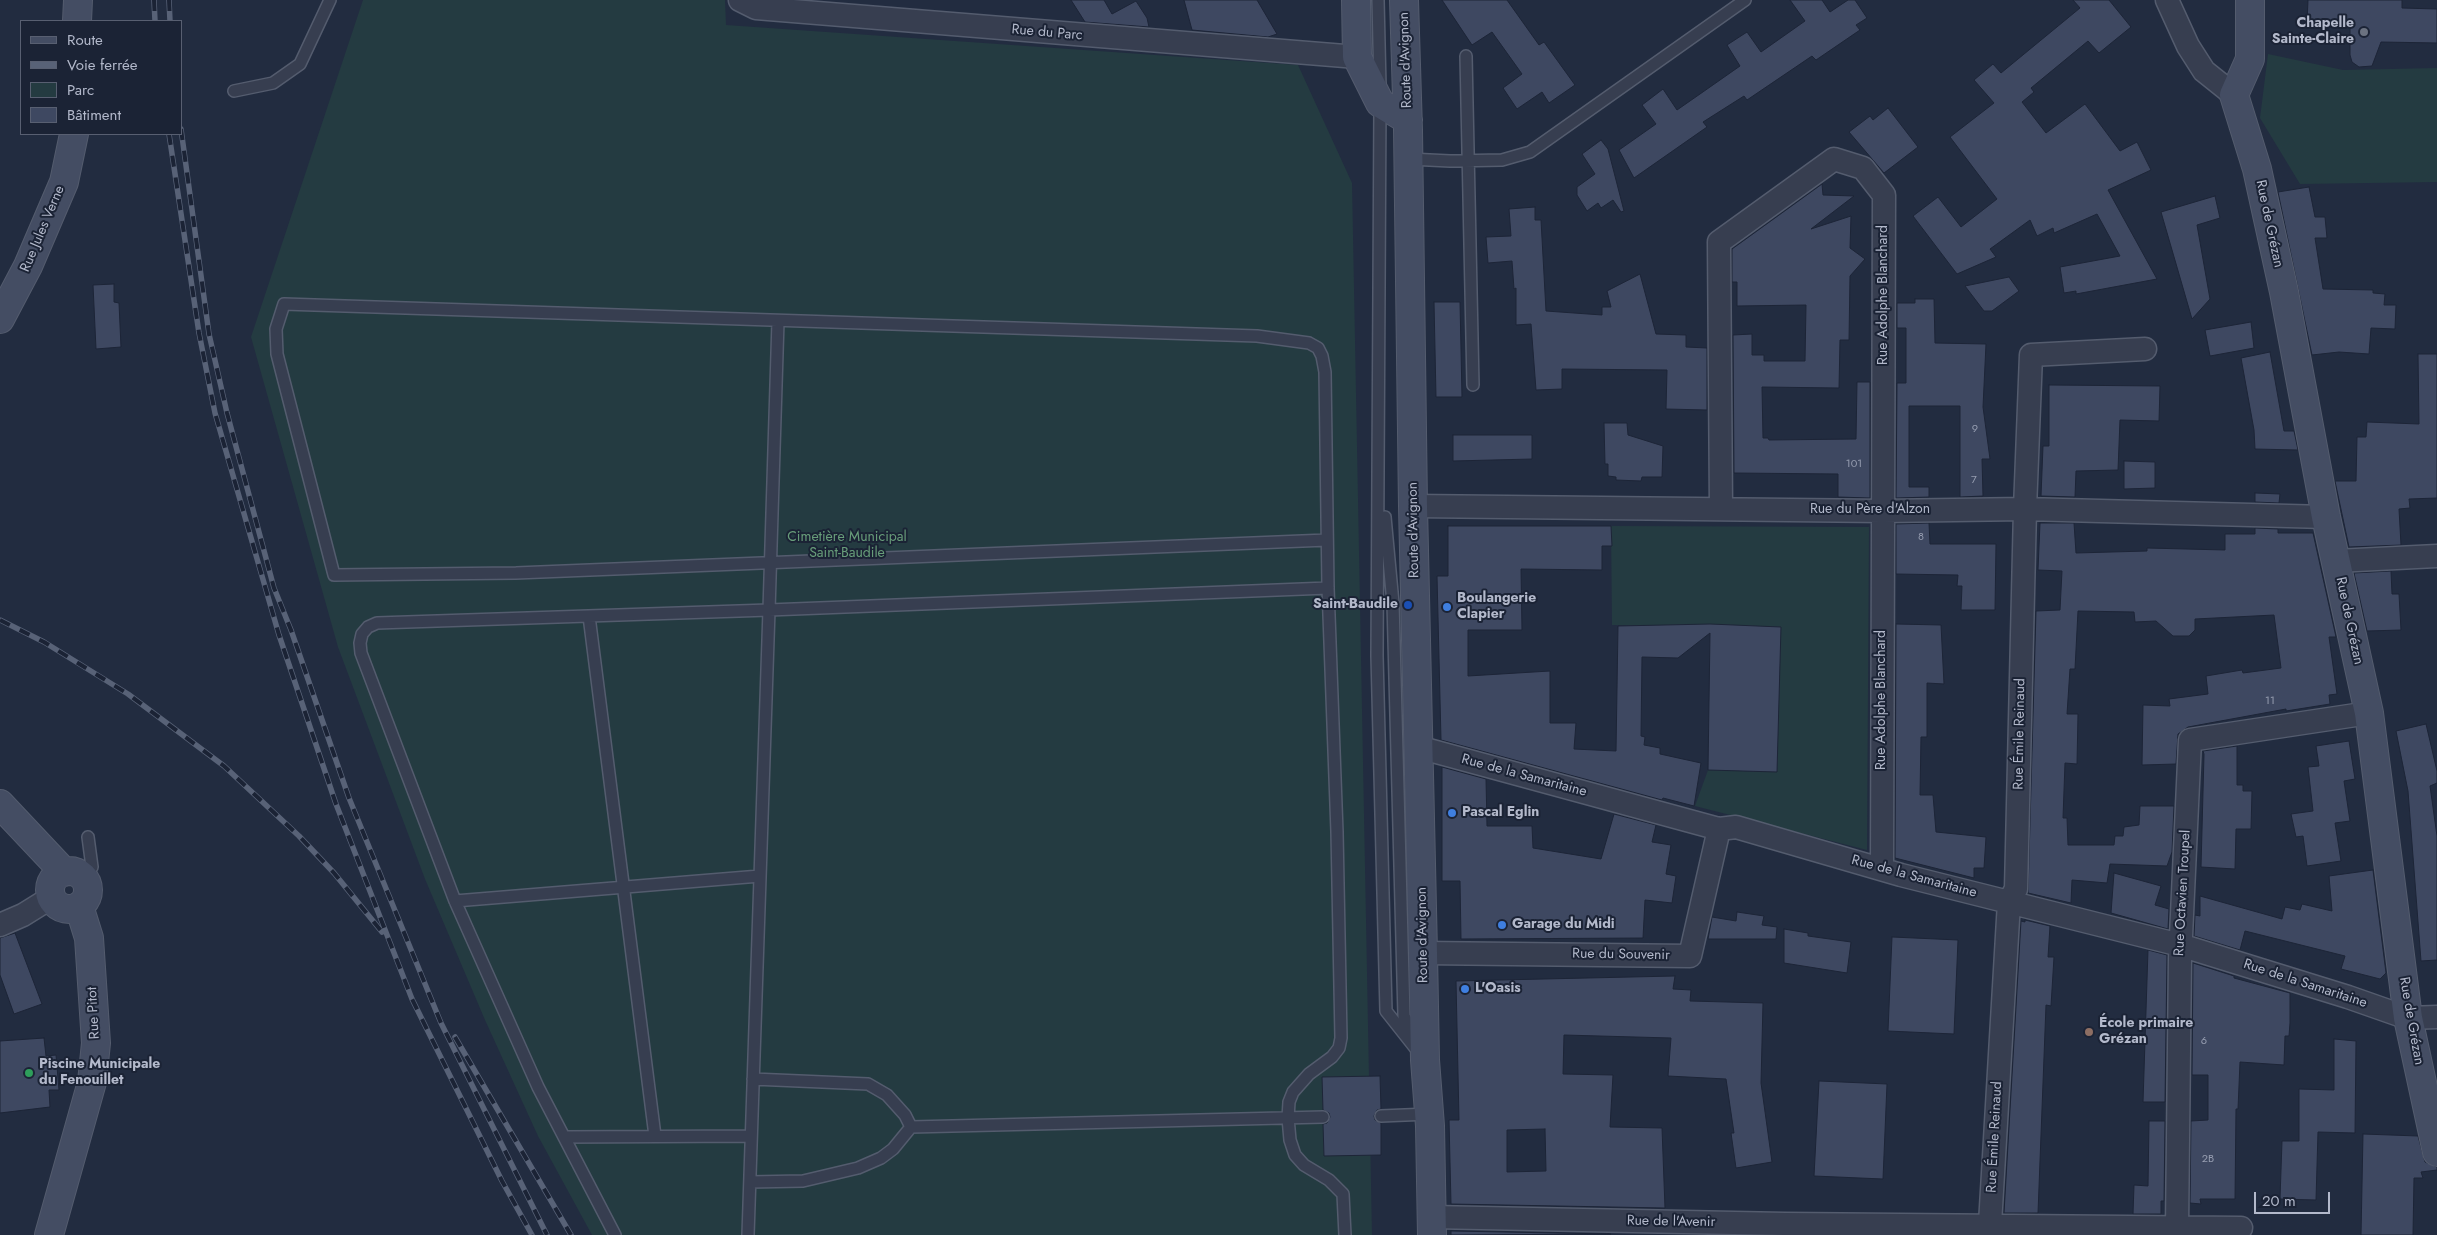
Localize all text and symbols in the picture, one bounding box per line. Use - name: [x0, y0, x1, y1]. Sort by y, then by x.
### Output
- street label: Route d'Avignon: [1396, 12, 1416, 108]
- place label: Chapelle Sainte-Claire: [2272, 16, 2354, 48]
- legend: [20, 20, 182, 135]
- street label: Rue du Parc: [1011, 22, 1083, 44]
- marker: Chapelle Sainte-Claire: [2358, 26, 2370, 38]
- text: Route: [67, 29, 103, 51]
- text: Voie ferrée: [67, 54, 138, 76]
- text: Parc: [67, 79, 94, 101]
- text: Bâtiment: [67, 104, 121, 126]
- street label: Rue de Grézan: [2252, 179, 2286, 269]
- street label: Rue Jules Verne: [17, 183, 69, 275]
- street label: Rue Adolphe Blanchard: [1876, 225, 1892, 365]
- house number: 9: [1972, 422, 1978, 436]
- house number: 101: [1846, 457, 1862, 471]
- house number: 7: [1971, 473, 1977, 487]
- street label: Route d'Avignon: [1405, 482, 1423, 578]
- street label: Rue du Père d'Alzon: [1810, 502, 1930, 518]
- park label: Cimetière Municipal Saint-Baudile: [787, 530, 907, 562]
- house number: 8: [1918, 530, 1924, 544]
- street label: Rue de Grézan: [2332, 576, 2366, 666]
- place label: Boulangerie Clapier: [1457, 591, 1536, 624]
- place label: Saint-Baudile: [1313, 597, 1398, 613]
- marker: Saint-Baudile: [1402, 599, 1414, 611]
- marker: Boulangerie Clapier: [1441, 601, 1453, 613]
- street label: Rue Adolphe Blanchard: [1874, 630, 1890, 770]
- street label: Rue Émile Reinaud: [2011, 678, 2029, 790]
- house number: 11: [2265, 694, 2275, 708]
- street label: Rue de la Samaritaine: [1460, 751, 1588, 801]
- place label: Pascal Eglin: [1462, 805, 1539, 821]
- marker: Pascal Eglin: [1446, 807, 1458, 819]
- street label: Rue Octavien Troupel: [2171, 829, 2195, 957]
- street label: Rue de la Samaritaine: [1850, 852, 1978, 902]
- street label: Route d'Avignon: [1414, 887, 1432, 983]
- place label: Garage du Midi: [1512, 917, 1615, 933]
- marker: Garage du Midi: [1496, 919, 1508, 931]
- street label: Rue du Souvenir: [1572, 946, 1670, 964]
- street label: Rue de la Samaritaine: [2241, 956, 2369, 1012]
- street label: Rue de Grézan: [2395, 976, 2427, 1066]
- place label: L'Oasis: [1475, 981, 1521, 997]
- marker: L'Oasis: [1459, 983, 1471, 995]
- street label: Rue Pitot: [84, 986, 104, 1040]
- place label: École primaire Grézan: [2099, 1016, 2193, 1048]
- marker: École primaire Grézan: [2083, 1026, 2095, 1038]
- house number: 6: [2201, 1034, 2207, 1048]
- place label: Piscine Municipale du Fenouillet: [39, 1057, 160, 1090]
- marker: Piscine Municipale du Fenouillet: [23, 1067, 35, 1079]
- street label: Rue Émile Reinaud: [1984, 1081, 2006, 1193]
- house number: 2B: [2202, 1152, 2214, 1166]
- scale bar: [2257, 1182, 2333, 1214]
- text: 20 m: [2262, 1190, 2296, 1212]
- street label: Rue de l'Avenir: [1627, 1213, 1715, 1231]

